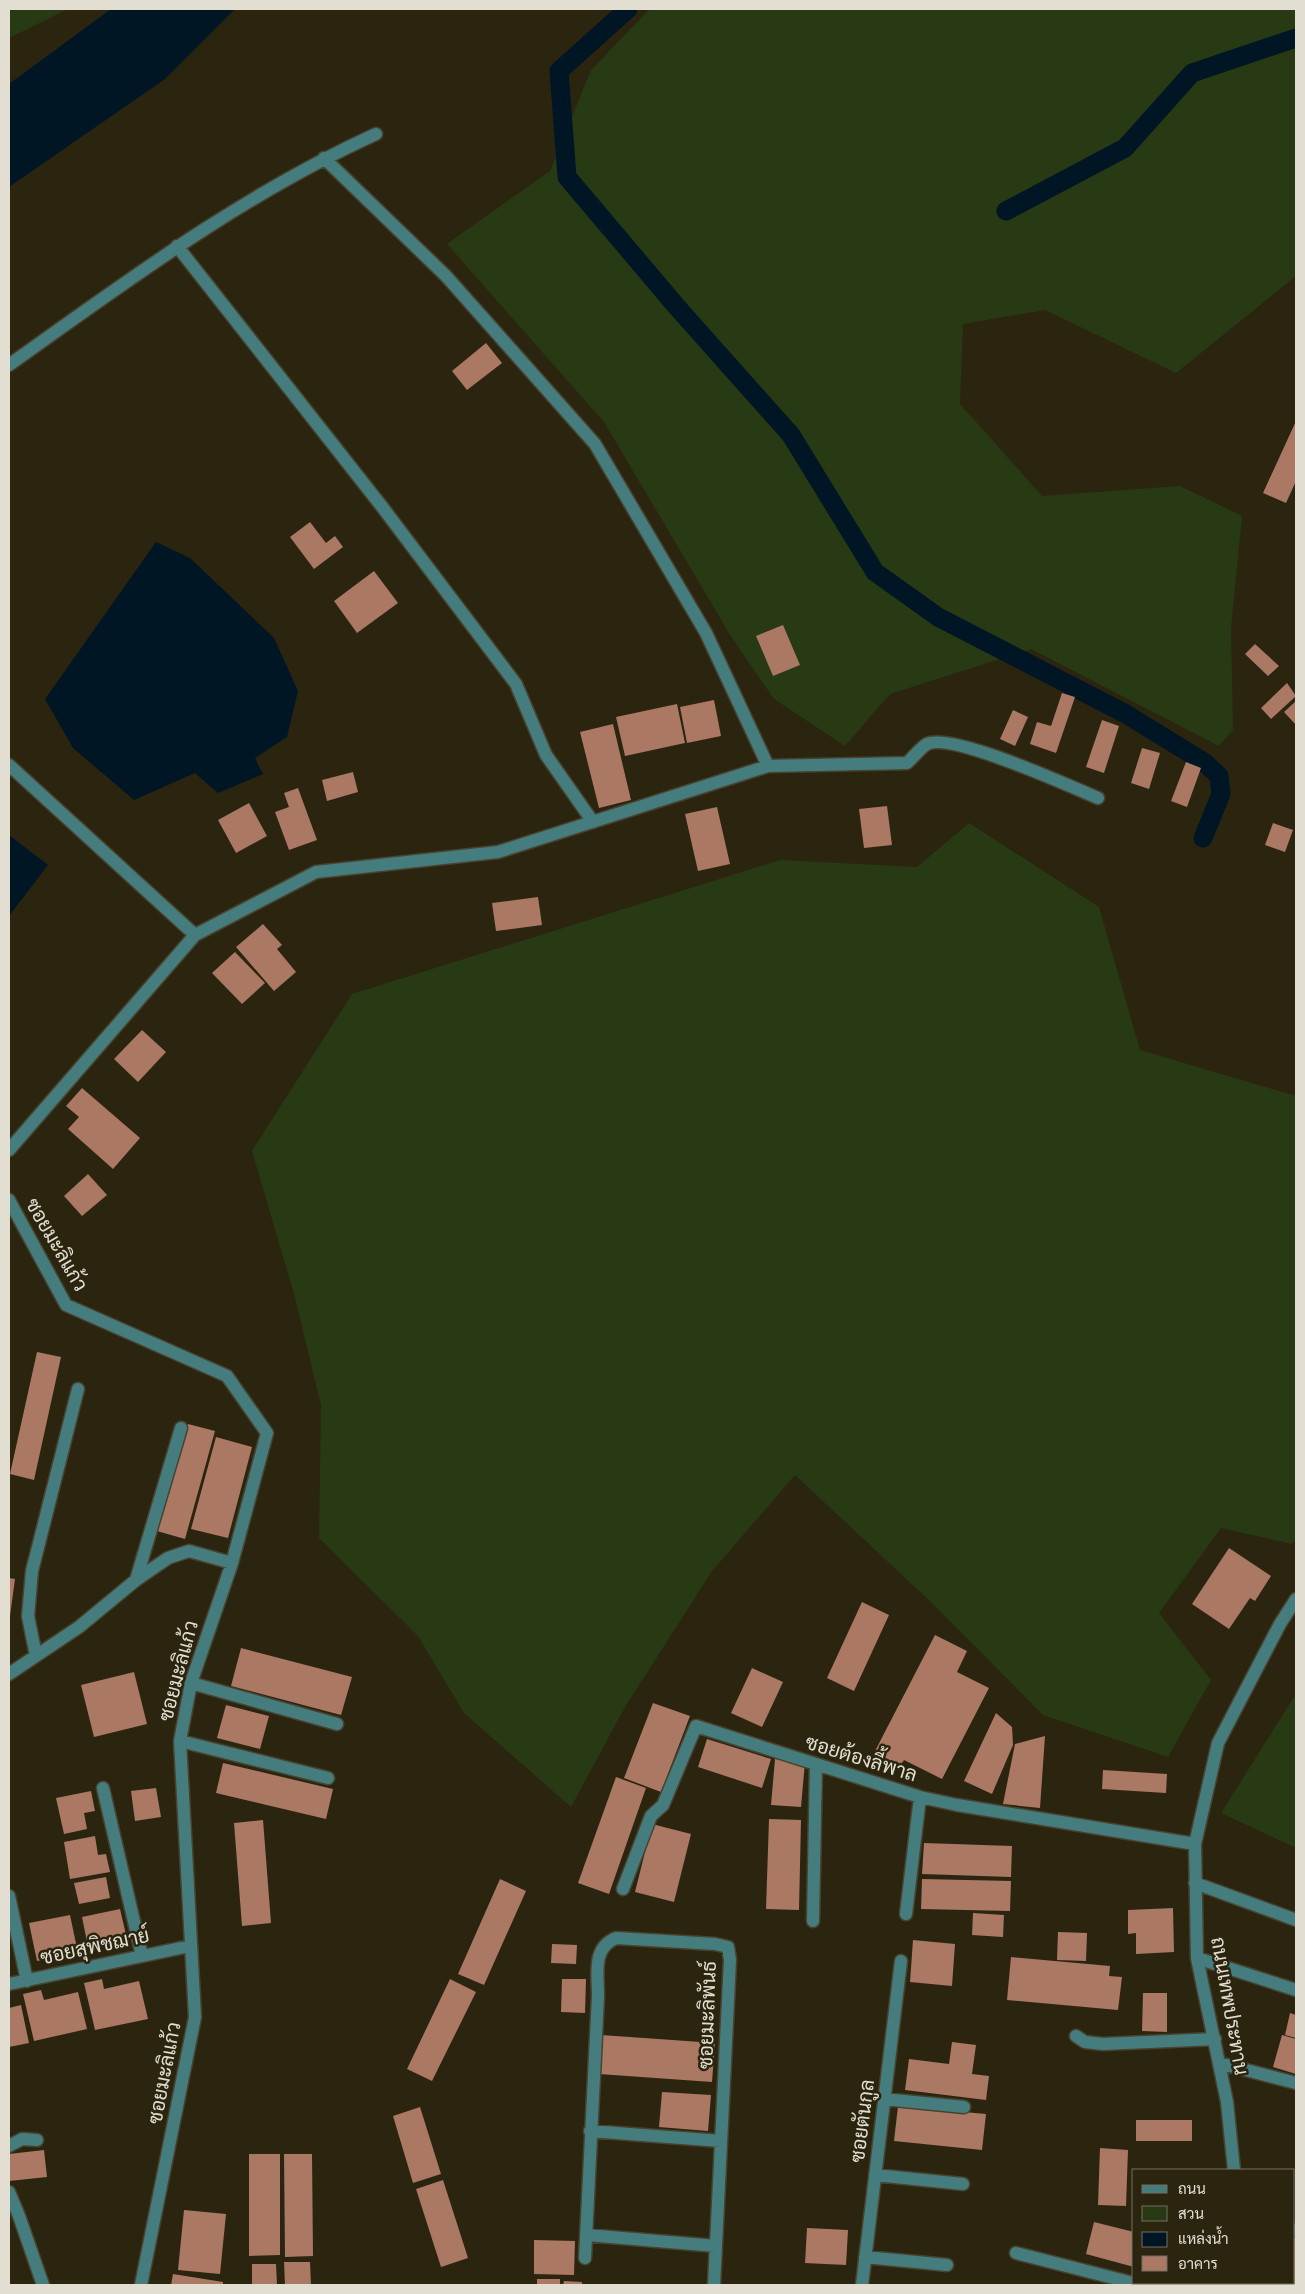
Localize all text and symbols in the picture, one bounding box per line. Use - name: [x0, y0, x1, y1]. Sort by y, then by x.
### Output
- street label: ซอยมะลิแก้ว: [17, 1193, 95, 1297]
- street label: ซอยมะลิแก้ว: [151, 1617, 207, 1725]
- street label: ซอยต้องลี้พาล: [801, 1724, 922, 1790]
- street label: ซอยสุพิชฌาย์: [38, 1921, 152, 1973]
- street label: ถนนเทพประทาน: [1202, 1935, 1256, 2077]
- street label: ซอยมะลิพันธ์: [691, 1960, 725, 2070]
- street label: ซอยมะลิแก้ว: [140, 2019, 190, 2127]
- street label: ซอยตันกูล: [843, 2078, 883, 2164]
- legend: [1132, 2169, 1295, 2284]
- text: ถนน: [1178, 2178, 1206, 2201]
- text: สวน: [1178, 2203, 1204, 2226]
- text: แหล่งน้ำ: [1178, 2226, 1229, 2251]
- text: อาคาร: [1178, 2253, 1218, 2276]

